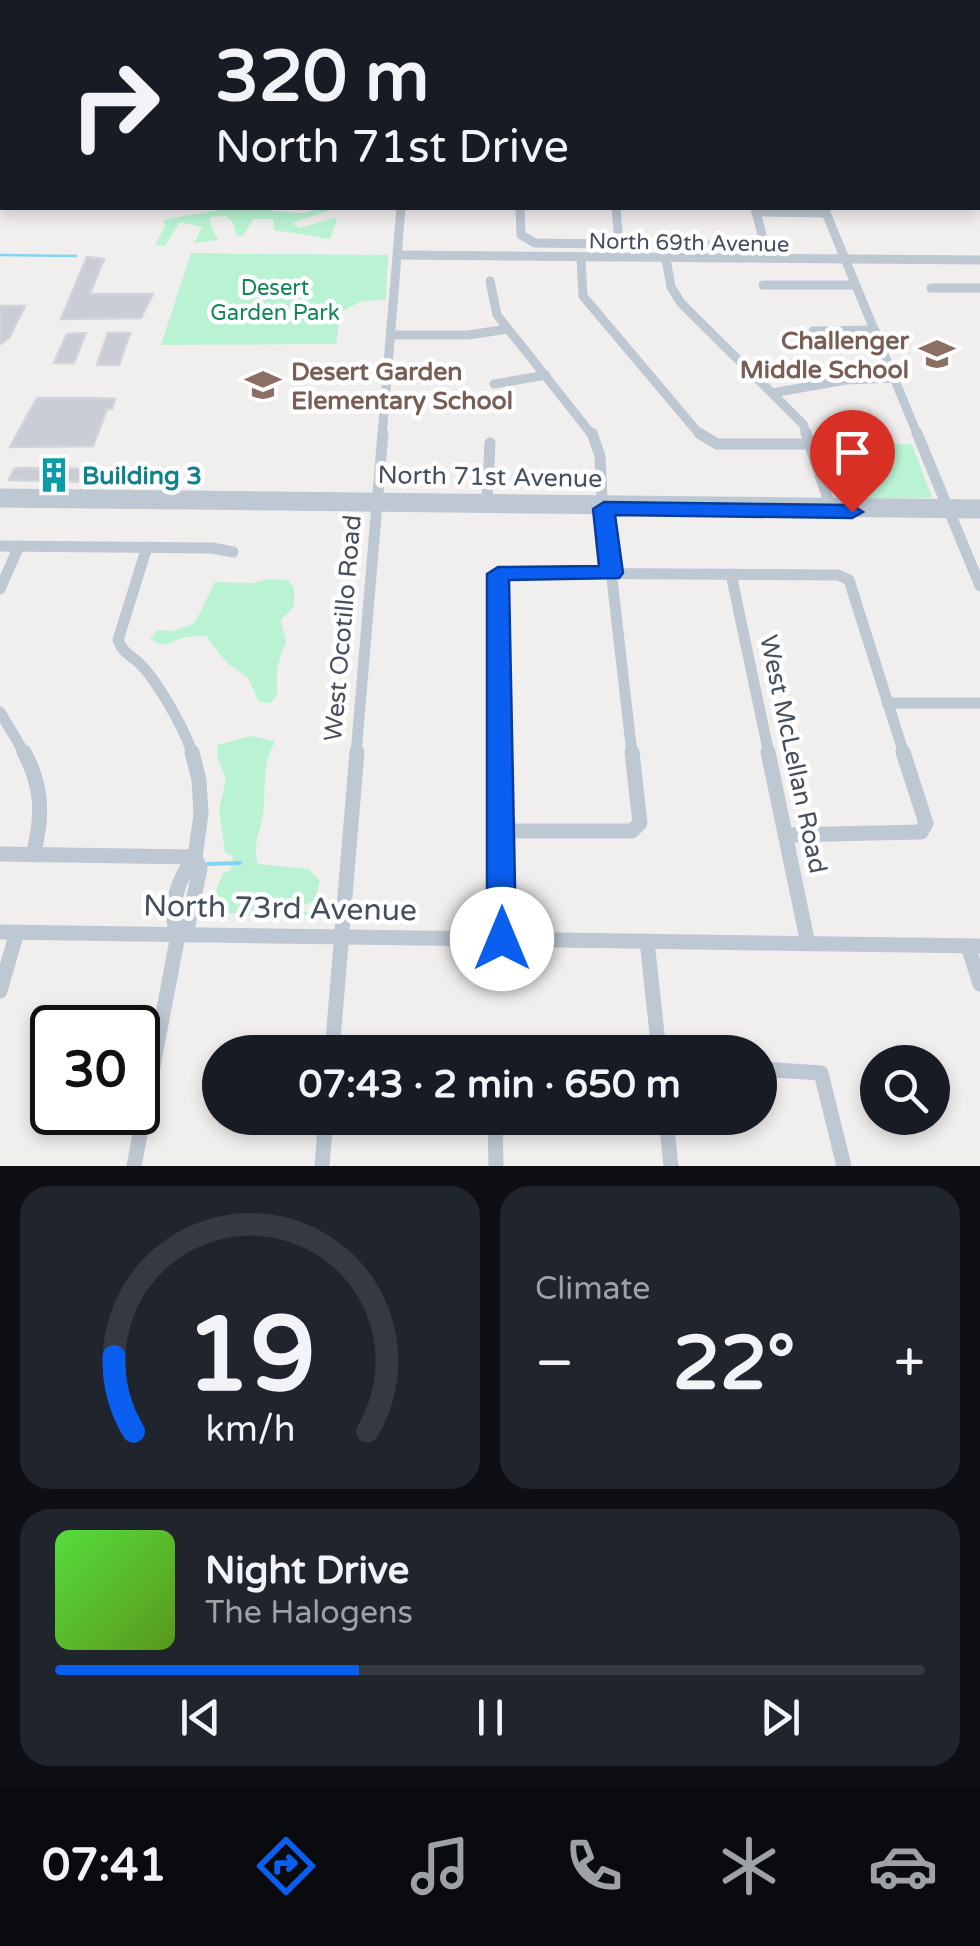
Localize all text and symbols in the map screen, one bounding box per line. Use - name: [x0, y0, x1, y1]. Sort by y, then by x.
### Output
- text: 320 m: [215, 36, 429, 120]
- icon: right: [50, 40, 180, 170]
- text: North 71st Drive: [215, 121, 569, 175]
- street label: North 69th Avenue: [588, 228, 789, 258]
- park label: Desert Garden Park: [210, 275, 340, 326]
- place label: Challenger Middle School: [740, 326, 909, 385]
- school or university icon: Challenger Middle School: [918, 335, 956, 373]
- place label: Desert Garden Elementary School: [291, 357, 513, 416]
- school or university icon: Desert Garden Elementary School: [244, 366, 282, 404]
- pin: [810, 410, 895, 513]
- icon: arrive: [825, 425, 880, 480]
- building icon: Building 3: [35, 456, 73, 494]
- street label: North 71st Avenue: [377, 460, 603, 494]
- place label: Building 3: [82, 461, 202, 491]
- street label: West Ocotillo Road: [318, 514, 368, 743]
- street label: West McLellan Road: [753, 632, 833, 876]
- position arrow: [450, 887, 554, 991]
- street label: North 73rd Avenue: [143, 888, 417, 929]
- speed limit sign: 30: [30, 1005, 160, 1135]
- map controls: [860, 1045, 950, 1135]
- button: search: [860, 1045, 950, 1135]
- text: 07:43 · 2 min · 650 m: [298, 1062, 681, 1108]
- text: Climate: [535, 1270, 650, 1308]
- text: 19: [185, 1294, 315, 1419]
- text: 22°: [673, 1319, 795, 1409]
- text: −: [535, 1331, 574, 1397]
- text: +: [894, 1331, 925, 1397]
- text: km/h: [205, 1408, 295, 1451]
- text: Night Drive: [205, 1548, 409, 1594]
- text: The Halogens: [205, 1594, 413, 1632]
- icon: previous: [173, 1690, 228, 1745]
- icon: pause: [463, 1690, 518, 1745]
- icon: next: [753, 1690, 808, 1745]
- icon: directions: [251, 1831, 321, 1901]
- icon: music: [405, 1831, 475, 1901]
- icon: phone: [559, 1831, 629, 1901]
- icon: climate: [714, 1831, 784, 1901]
- icon: car: [868, 1831, 938, 1901]
- text: 07:41: [42, 1839, 167, 1893]

